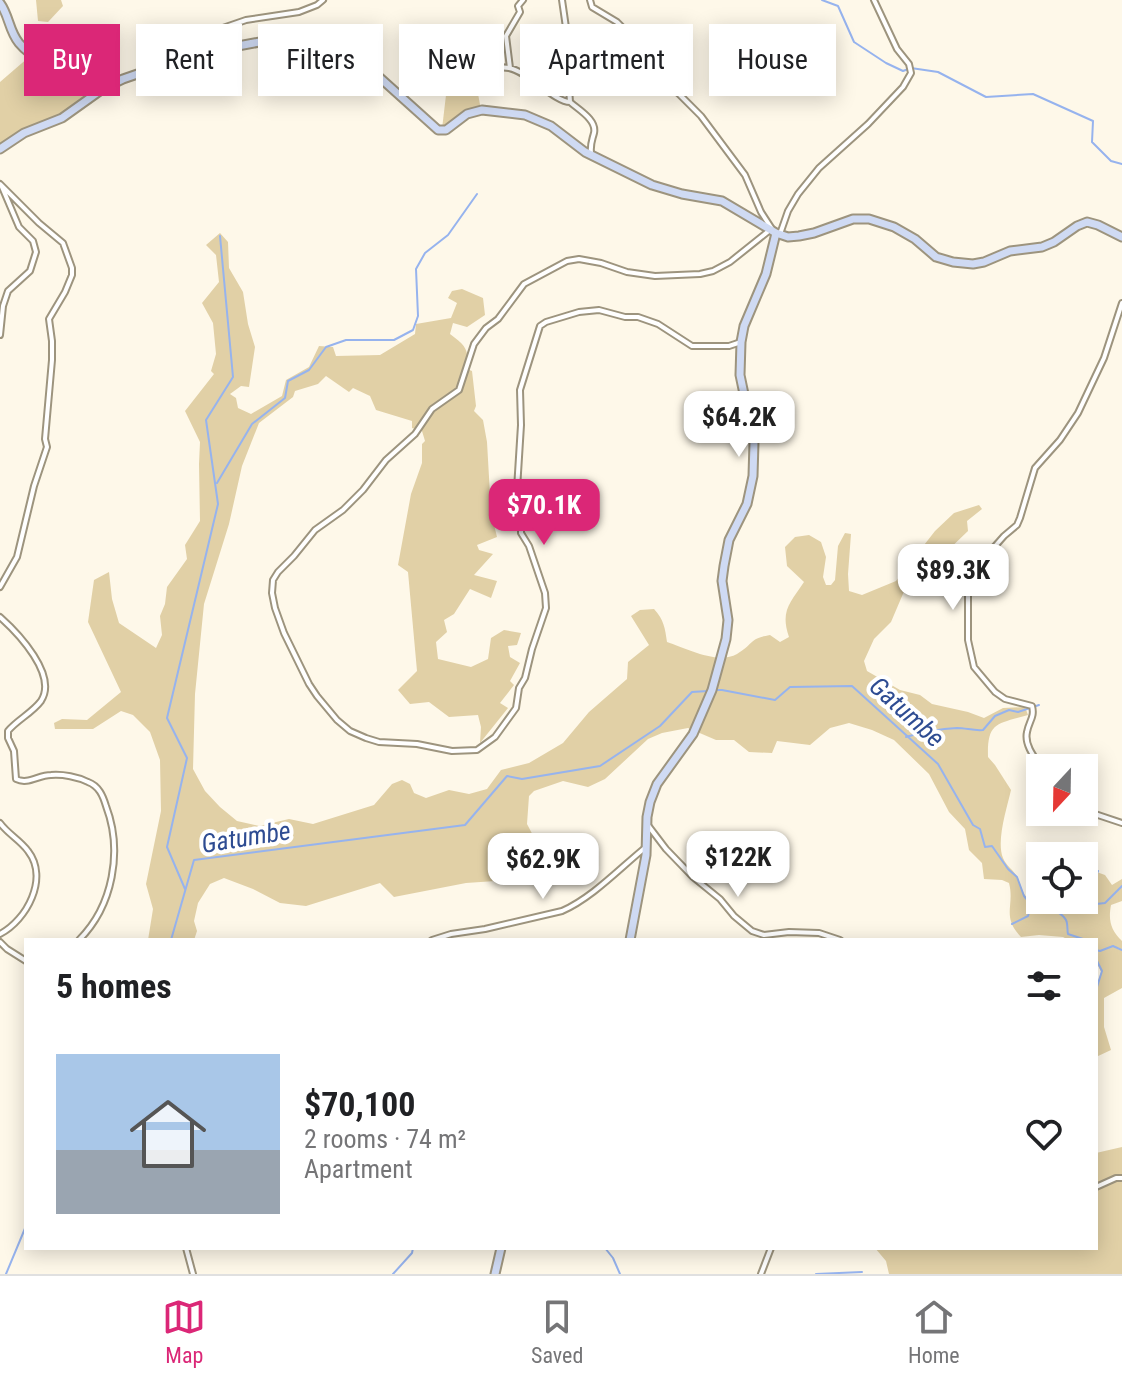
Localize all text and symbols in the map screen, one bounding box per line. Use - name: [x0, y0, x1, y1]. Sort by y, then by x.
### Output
- chip: Buy: [24, 24, 120, 96]
- chip: Rent: [136, 24, 242, 96]
- chip: Filters: [258, 24, 383, 96]
- chip: New: [399, 24, 504, 96]
- chip: Apartment: [520, 24, 693, 96]
- chip: House: [709, 24, 836, 96]
- pin: $64.2K: [674, 391, 804, 459]
- text: $64.2K: [702, 402, 776, 432]
- pin: $70.1K: [479, 479, 609, 547]
- text: $70.1K: [507, 490, 581, 520]
- pin: $89.3K: [888, 544, 1018, 612]
- text: $89.3K: [916, 555, 990, 585]
- water label: Gatumbe: [864, 671, 950, 753]
- north arrow: [1026, 754, 1098, 826]
- map controls: [1026, 754, 1098, 914]
- water label: Gatumbe: [199, 815, 293, 859]
- pin: $122K: [682, 831, 794, 899]
- pin: $62.9K: [478, 833, 608, 901]
- text: $122K: [705, 842, 771, 872]
- button: locate: [1026, 842, 1098, 914]
- text: $62.9K: [506, 844, 580, 874]
- icon: filters: [1022, 964, 1066, 1008]
- text: 5 homes: [56, 966, 172, 1006]
- text: $70,100: [304, 1084, 415, 1124]
- icon: home: [120, 1086, 216, 1182]
- icon: heart: [1022, 1112, 1066, 1156]
- text: 2 rooms · 74 m²: [304, 1124, 466, 1154]
- text: Apartment: [304, 1154, 413, 1184]
- tab: Map: [162, 1295, 206, 1368]
- tab: Saved: [531, 1295, 583, 1368]
- tab: Home: [908, 1295, 960, 1368]

